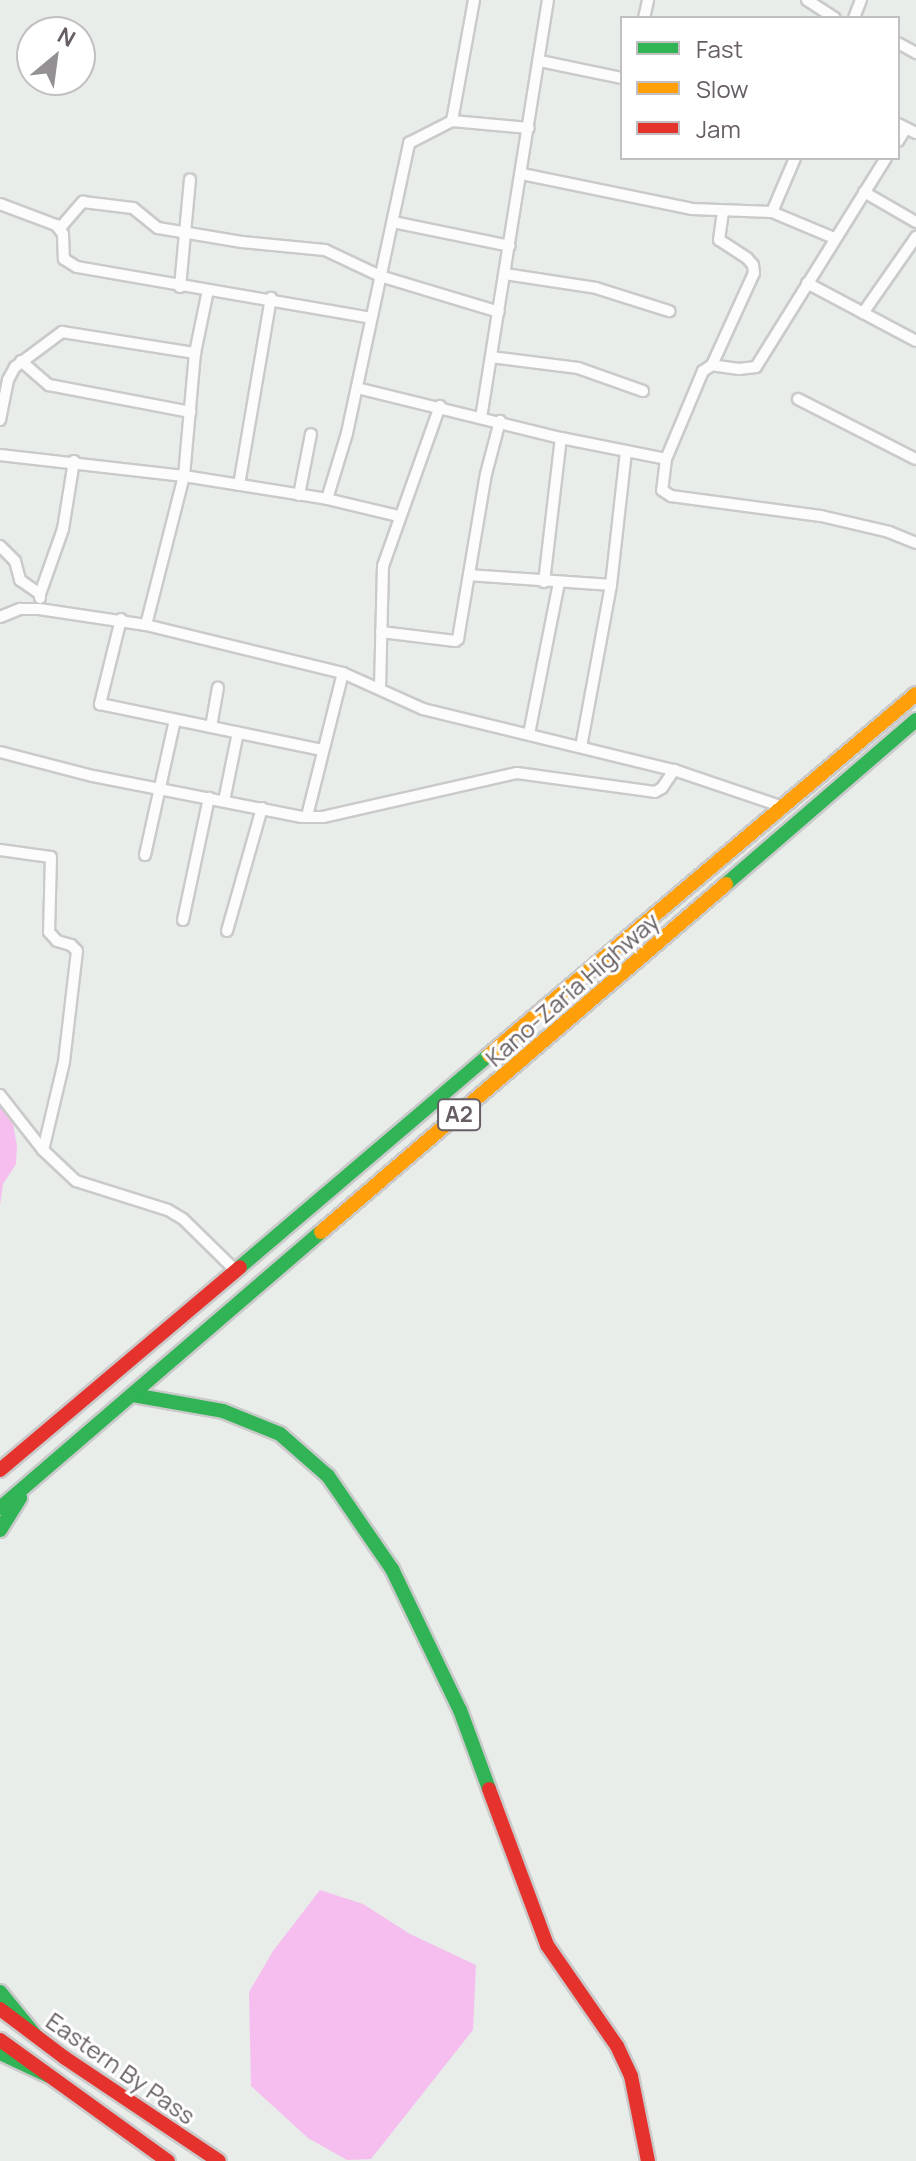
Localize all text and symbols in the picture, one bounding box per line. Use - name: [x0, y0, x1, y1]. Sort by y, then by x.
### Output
- north arrow: [16, 16, 96, 96]
- legend: [620, 16, 900, 160]
- text: N: [52, 20, 81, 54]
- text: Fast: [696, 32, 743, 65]
- text: Slow: [696, 72, 749, 105]
- text: Jam: [696, 112, 741, 145]
- street label: Kano-Zaria Highway: [480, 906, 664, 1072]
- road number: A2: [437, 1097, 481, 1133]
- street label: Eastern By Pass: [41, 2006, 201, 2130]

